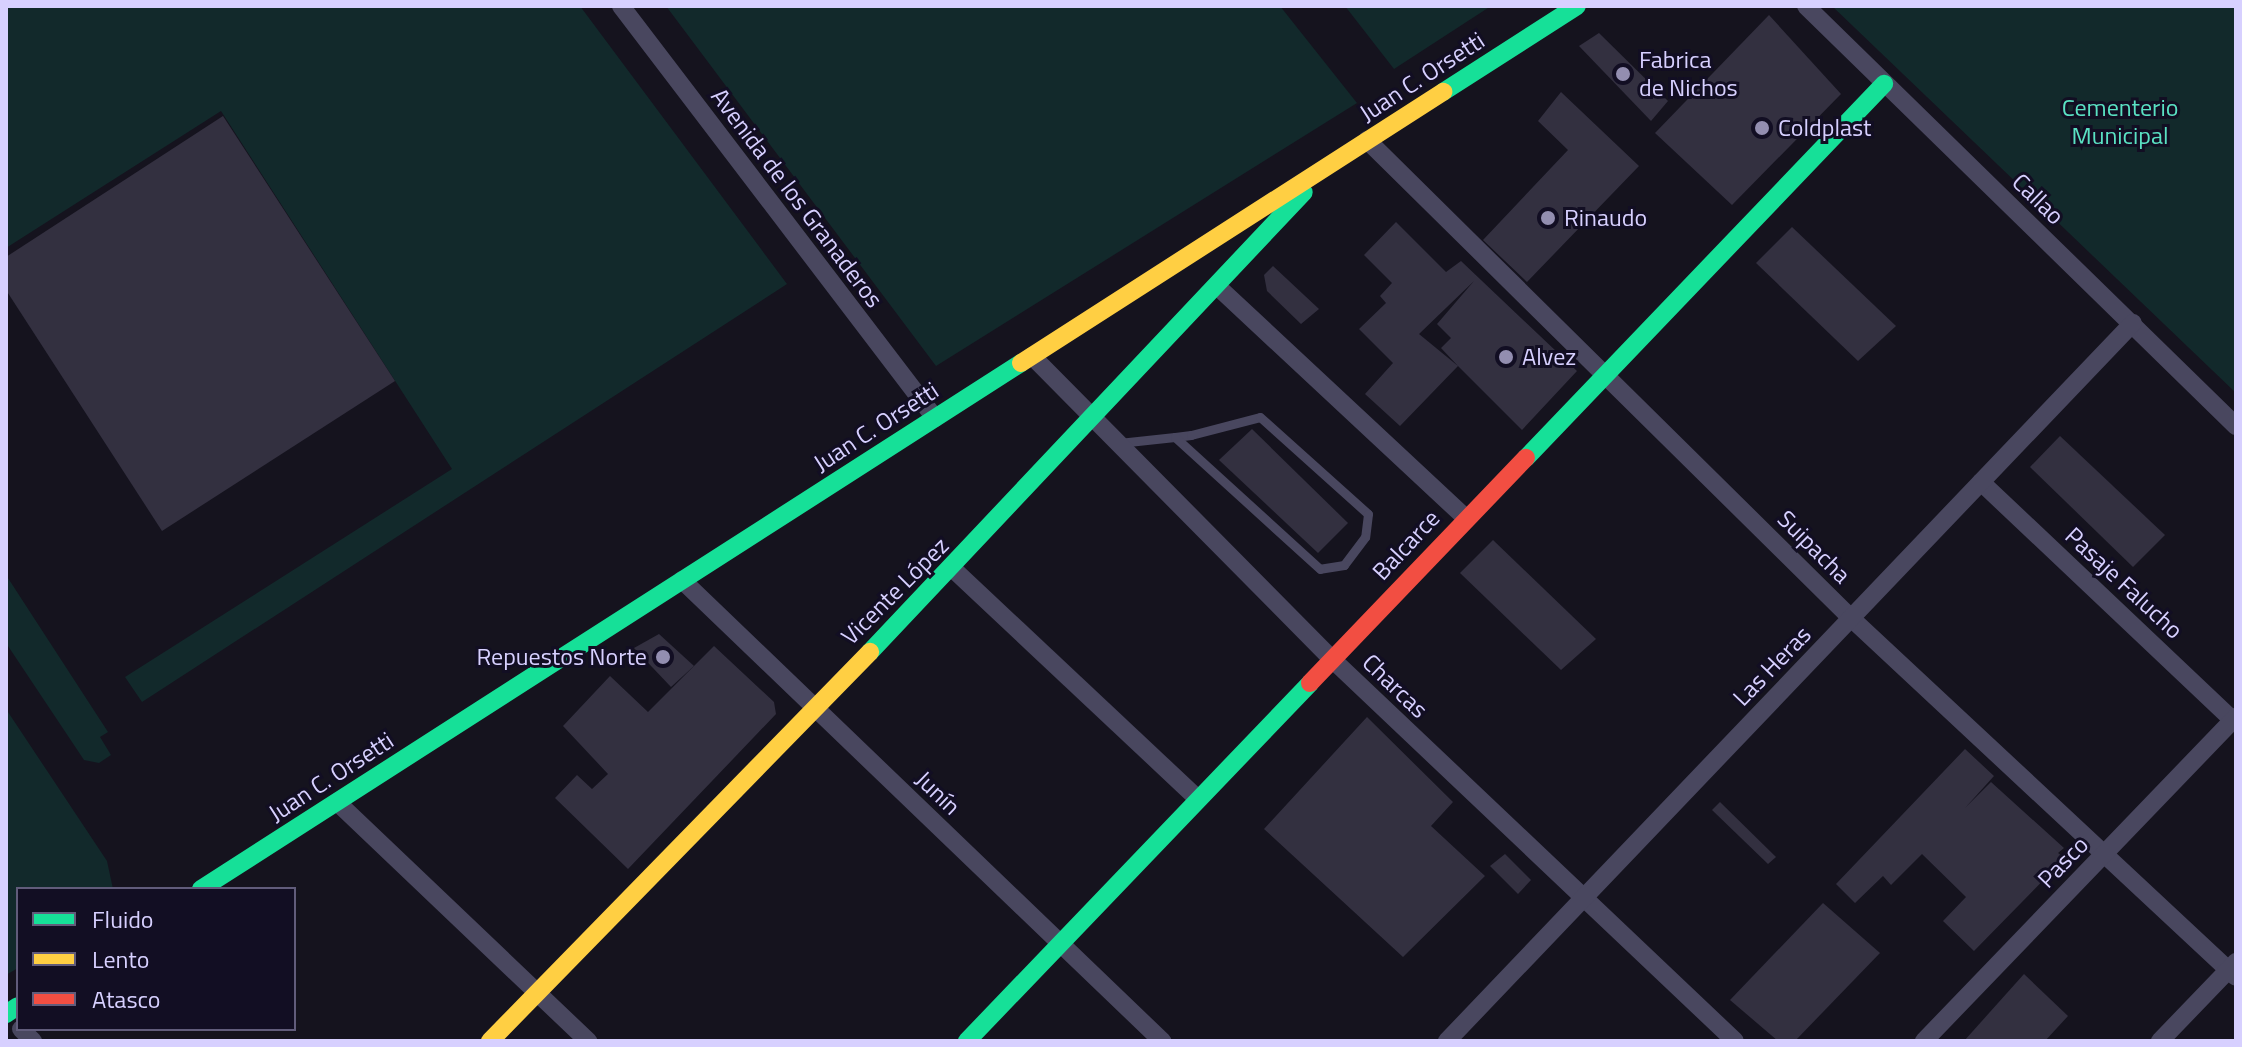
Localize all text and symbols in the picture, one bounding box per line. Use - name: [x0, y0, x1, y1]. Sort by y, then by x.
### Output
- street label: Juan C. Orsetti: [1354, 26, 1490, 128]
- place label: Fabrica de Nichos: [1639, 46, 1738, 102]
- marker: Fabrica de Nichos: [1614, 65, 1632, 83]
- street label: Avenida de los Granaderos: [705, 83, 889, 313]
- park label: Cementerio Municipal: [2062, 94, 2178, 150]
- place label: Coldplast: [1778, 114, 1872, 142]
- marker: Coldplast: [1753, 119, 1771, 137]
- street label: Callao: [2006, 168, 2070, 230]
- place label: Rinaudo: [1564, 204, 1647, 232]
- marker: Rinaudo: [1539, 209, 1557, 227]
- place label: Alvez: [1522, 343, 1576, 371]
- marker: Alvez: [1497, 348, 1515, 366]
- street label: Juan C. Orsetti: [808, 376, 944, 478]
- street label: Balcarce: [1366, 504, 1446, 586]
- street label: Suipacha: [1772, 505, 1856, 589]
- street label: Pasaje Falucho: [2059, 521, 2189, 645]
- street label: Vicente López: [835, 531, 955, 651]
- street label: Las Heras: [1727, 620, 1817, 712]
- place label: Repuestos Norte: [476, 643, 647, 671]
- marker: Repuestos Norte: [654, 648, 672, 666]
- street label: Charcas: [1356, 648, 1434, 724]
- street label: Juan C. Orsetti: [263, 726, 399, 828]
- street label: Junín: [910, 765, 966, 821]
- street label: Pasco: [2032, 830, 2094, 894]
- legend: [16, 887, 296, 1031]
- text: Fluido: [92, 901, 154, 937]
- text: Lento: [92, 941, 149, 977]
- text: Atasco: [92, 981, 161, 1017]

